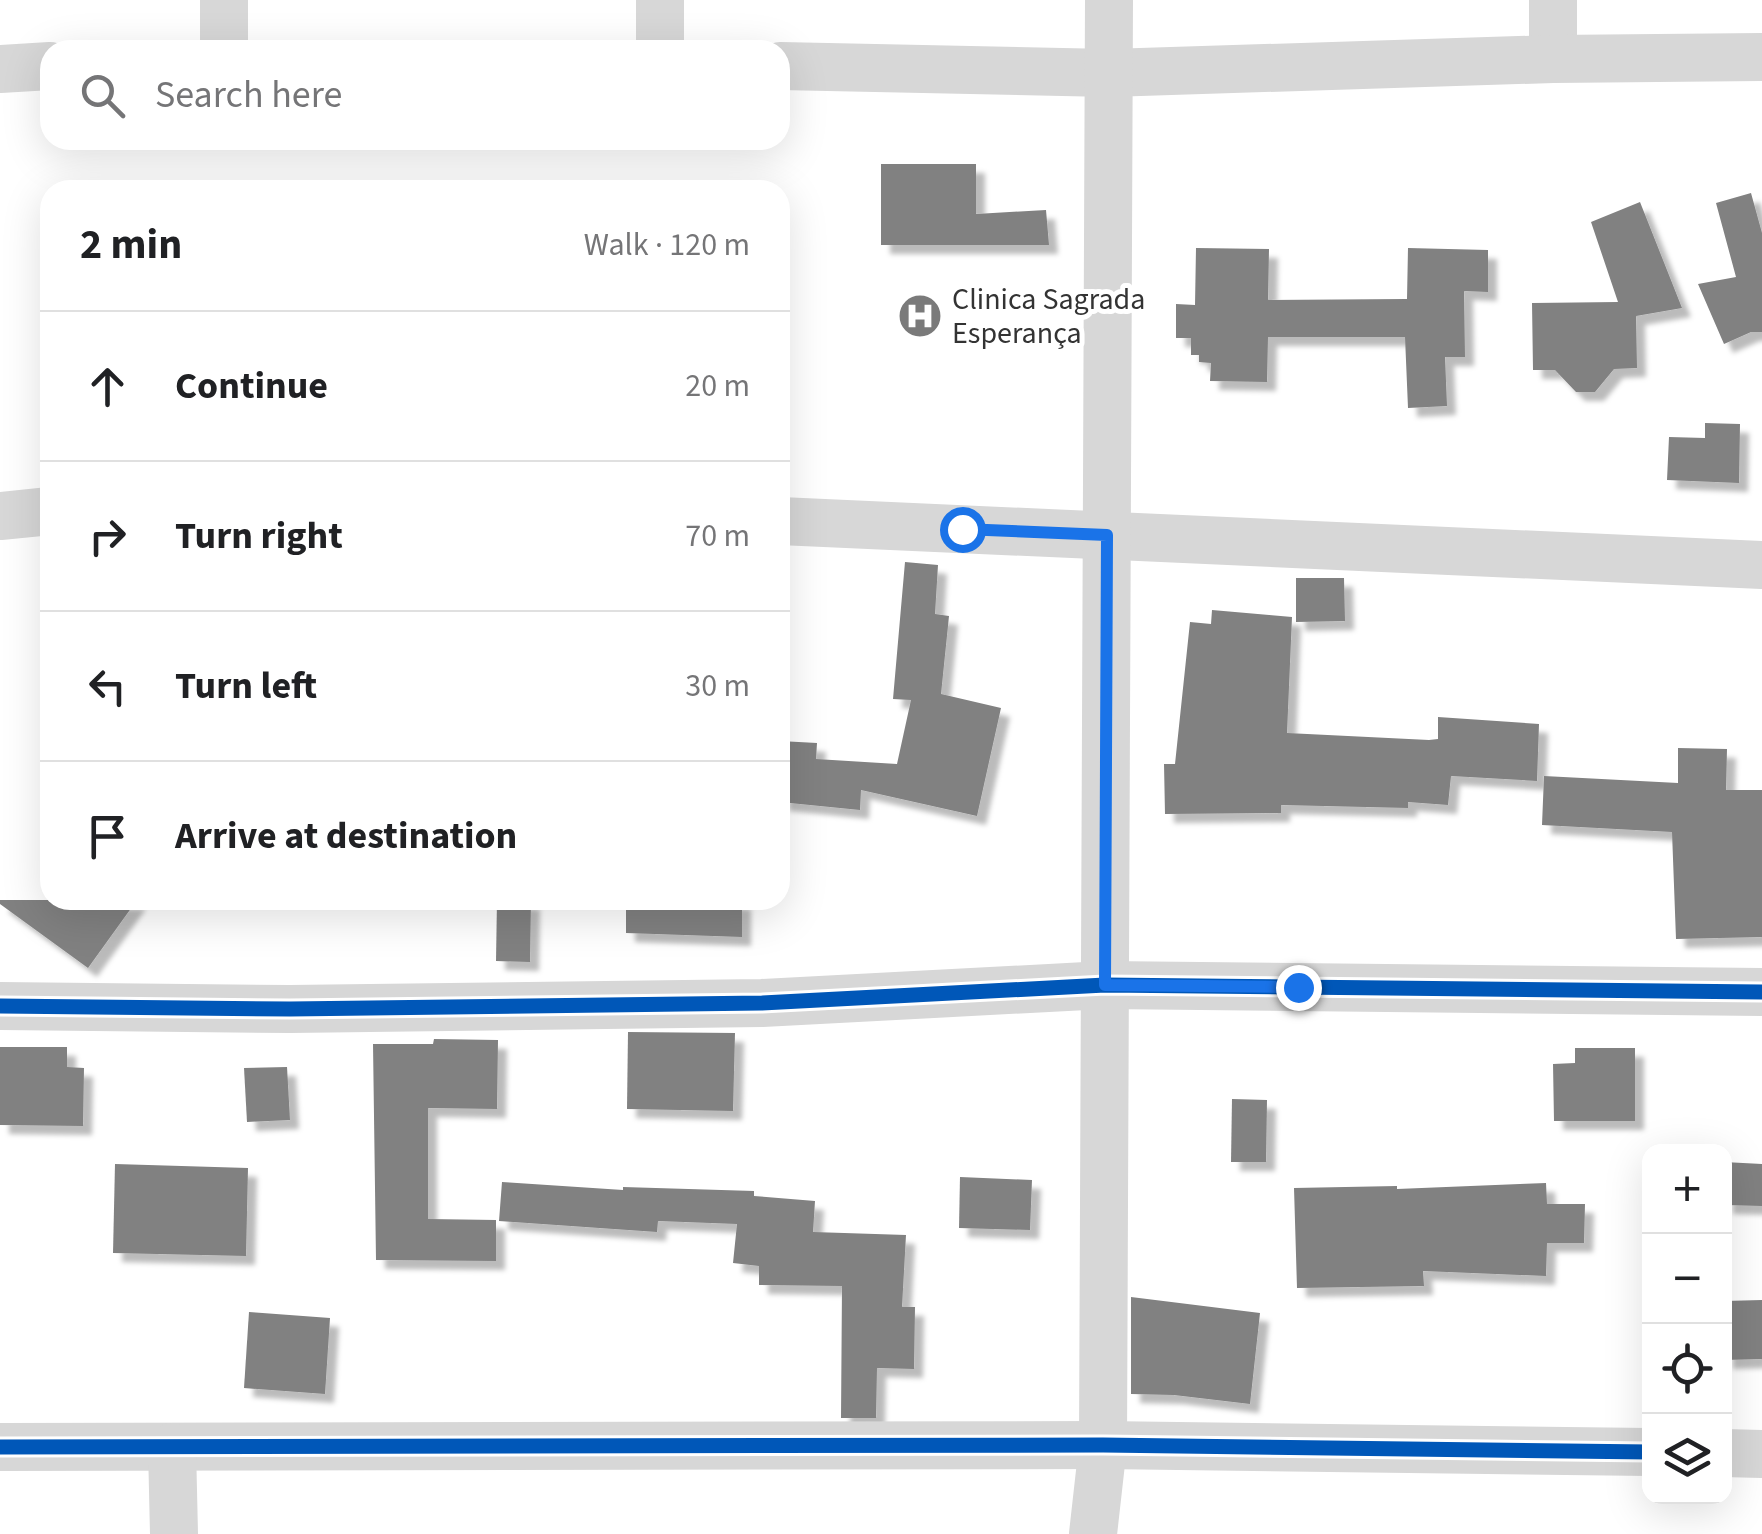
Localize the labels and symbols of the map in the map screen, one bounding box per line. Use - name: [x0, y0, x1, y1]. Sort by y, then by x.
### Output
- place label: Clinica Sagrada Esperança: [952, 278, 1145, 355]
- hospital icon: Clinica Sagrada Esperança: [897, 293, 943, 339]
- route start: [940, 507, 986, 553]
- route end: [1276, 965, 1322, 1011]

